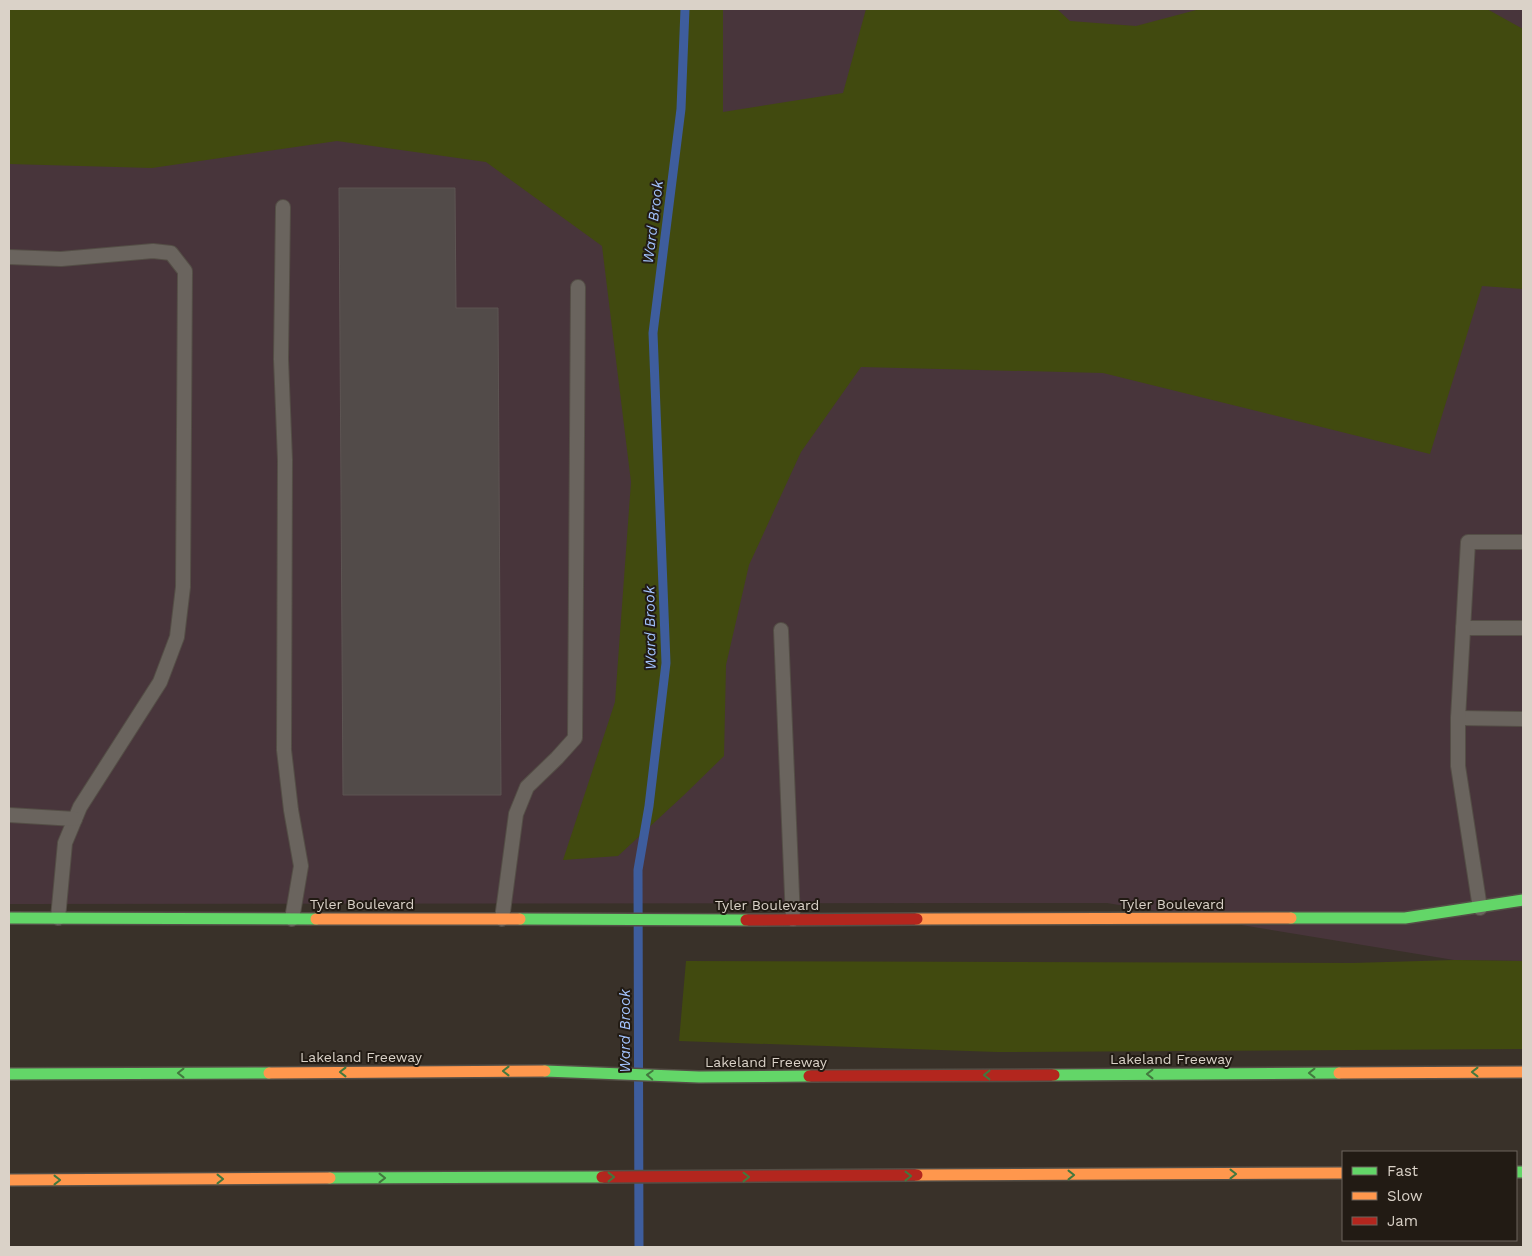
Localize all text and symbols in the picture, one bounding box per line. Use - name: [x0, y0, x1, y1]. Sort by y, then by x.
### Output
- water label: Ward Brook: [639, 178, 667, 265]
- water label: Ward Brook: [640, 585, 660, 670]
- street label: Tyler Boulevard: [310, 896, 414, 912]
- street label: Tyler Boulevard: [1120, 896, 1224, 912]
- street label: Tyler Boulevard: [715, 897, 819, 913]
- water label: Ward Brook: [616, 988, 634, 1073]
- street label: Lakeland Freeway: [300, 1049, 423, 1065]
- street label: Lakeland Freeway: [1110, 1051, 1233, 1067]
- street label: Lakeland Freeway: [705, 1054, 828, 1070]
- one-way arrow: [502, 1066, 510, 1076]
- one-way arrow: [339, 1067, 347, 1077]
- one-way arrow: [1470, 1067, 1478, 1077]
- one-way arrow: [177, 1068, 184, 1078]
- one-way arrow: [1308, 1068, 1316, 1078]
- one-way arrow: [1145, 1069, 1153, 1079]
- one-way arrow: [646, 1070, 654, 1081]
- one-way arrow: [983, 1070, 990, 1080]
- legend: [1342, 1151, 1517, 1241]
- text: Fast: [1387, 1162, 1419, 1180]
- one-way arrow: [1230, 1169, 1238, 1179]
- one-way arrow: [1068, 1170, 1075, 1180]
- one-way arrow: [905, 1171, 913, 1181]
- one-way arrow: [607, 1172, 615, 1183]
- one-way arrow: [742, 1172, 750, 1182]
- one-way arrow: [379, 1173, 387, 1183]
- one-way arrow: [216, 1174, 224, 1184]
- one-way arrow: [54, 1175, 62, 1185]
- text: Slow: [1387, 1187, 1423, 1205]
- text: Jam: [1387, 1212, 1418, 1230]

